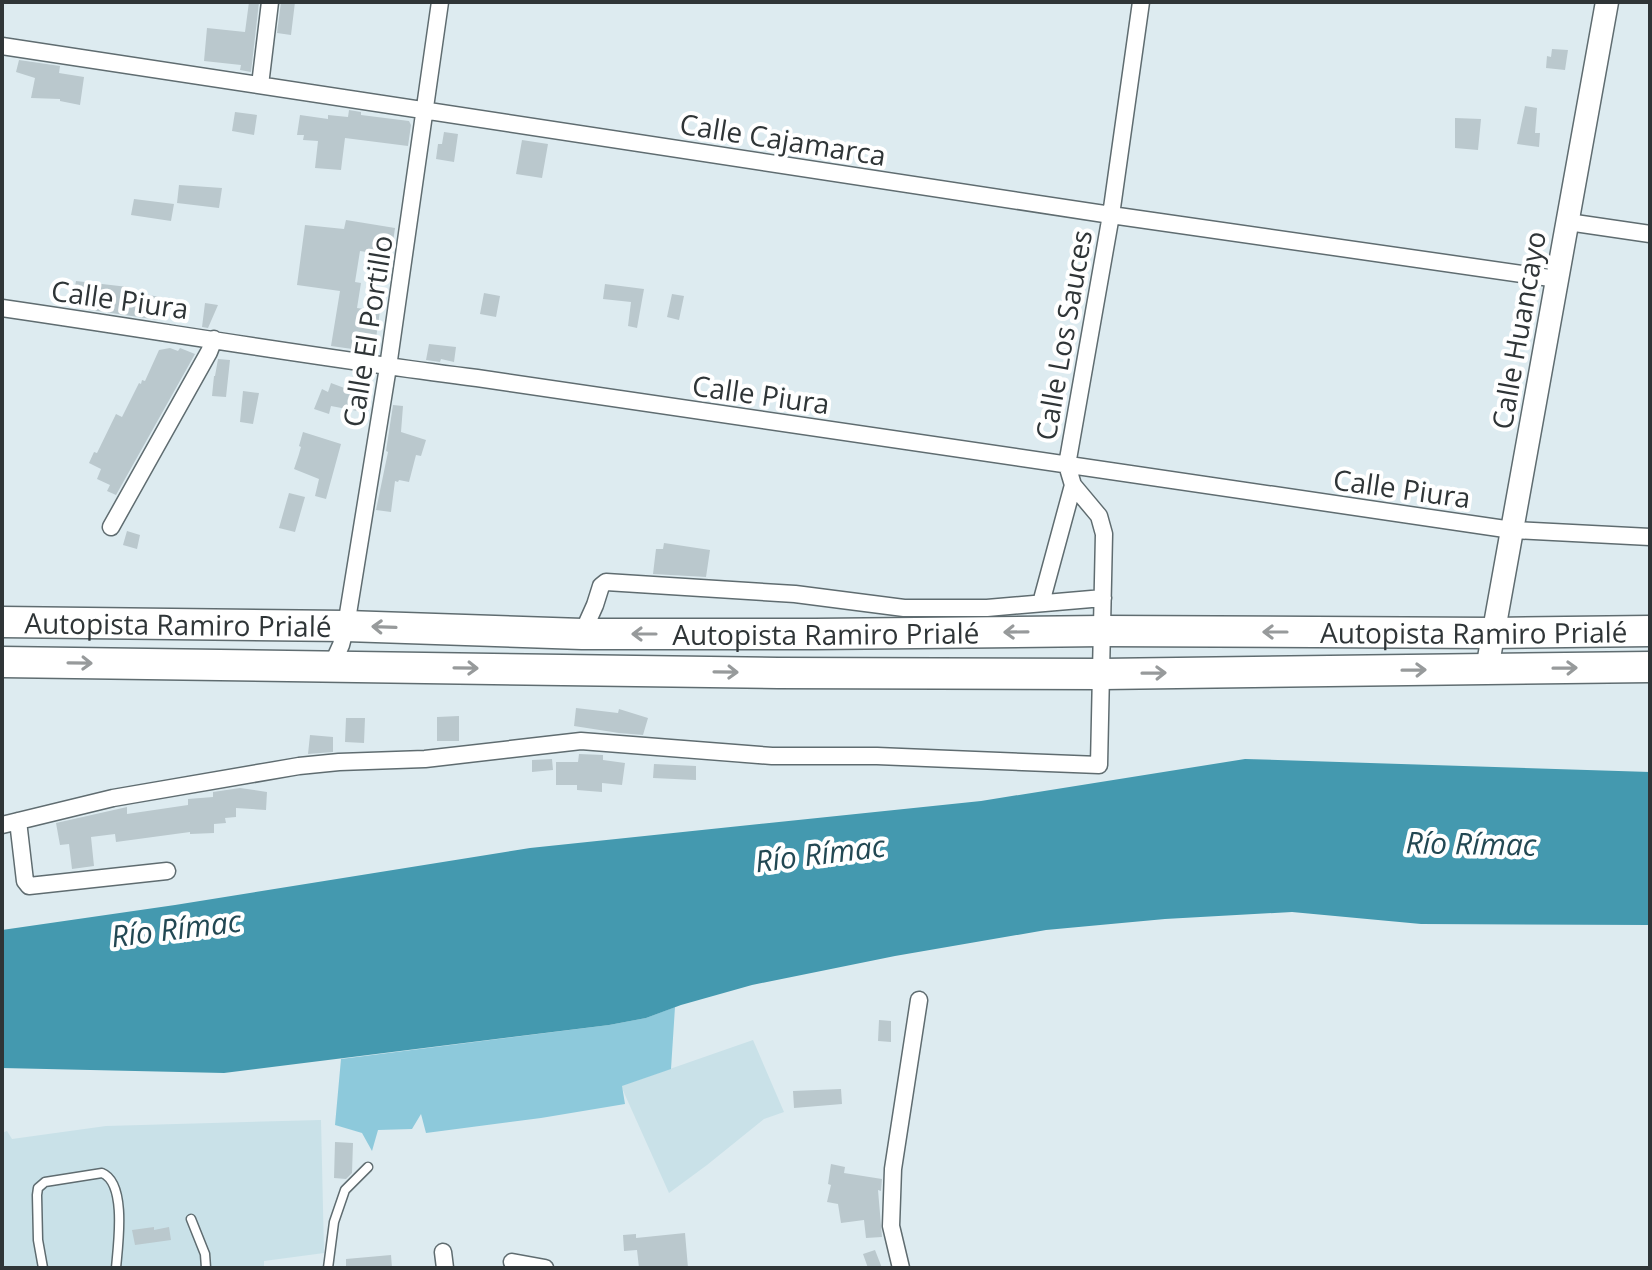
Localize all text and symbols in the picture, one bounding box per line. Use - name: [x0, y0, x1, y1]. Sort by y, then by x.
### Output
- street label: Calle Cajamarca: [677, 104, 889, 174]
- street label: Calle Los Sauces: [1026, 227, 1100, 443]
- street label: Calle Huancayo: [1482, 228, 1554, 432]
- street label: Calle El Portillo: [333, 233, 401, 429]
- street label: Calle Piura: [49, 271, 191, 327]
- street label: Calle Piura: [690, 366, 832, 422]
- street label: Calle Piura: [1331, 460, 1473, 516]
- street label: Autopista Ramiro Prialé: [24, 603, 332, 645]
- street label: Autopista Ramiro Prialé: [1320, 612, 1628, 652]
- street label: Autopista Ramiro Prialé: [672, 613, 980, 653]
- one-way arrow: [371, 620, 398, 635]
- one-way arrow: [1003, 624, 1030, 640]
- one-way arrow: [1262, 624, 1289, 640]
- one-way arrow: [631, 626, 658, 642]
- one-way arrow: [66, 655, 93, 671]
- one-way arrow: [452, 660, 479, 676]
- one-way arrow: [1551, 660, 1578, 676]
- one-way arrow: [1400, 662, 1427, 678]
- one-way arrow: [712, 664, 739, 680]
- one-way arrow: [1140, 665, 1167, 681]
- water label: Río Rímac: [1405, 821, 1537, 865]
- water label: Río Rímac: [753, 825, 888, 881]
- water label: Río Rímac: [109, 900, 244, 956]

